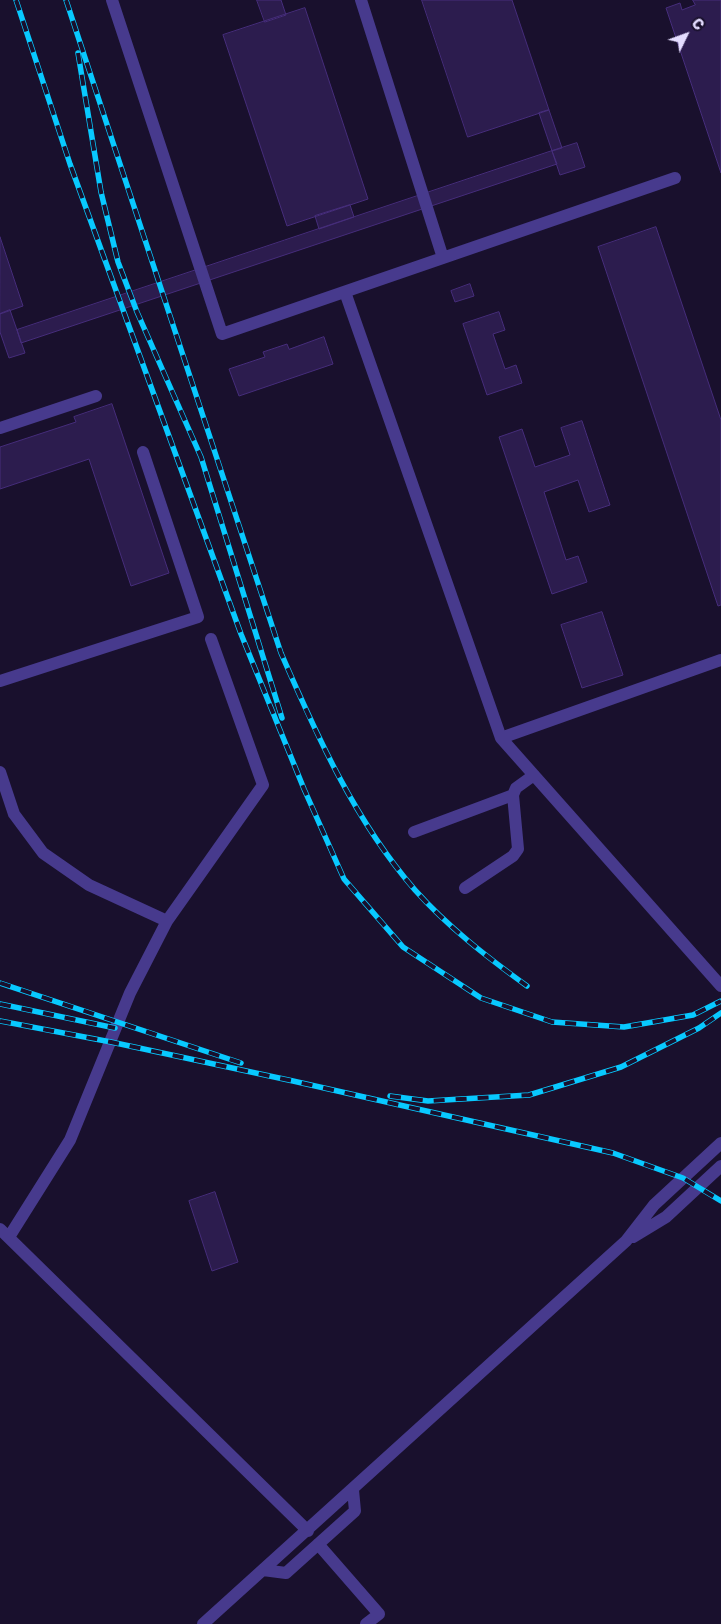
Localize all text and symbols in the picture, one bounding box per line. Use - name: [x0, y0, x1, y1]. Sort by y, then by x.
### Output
- north arrow: [661, 10, 711, 60]
- text: С: [688, 15, 707, 34]

